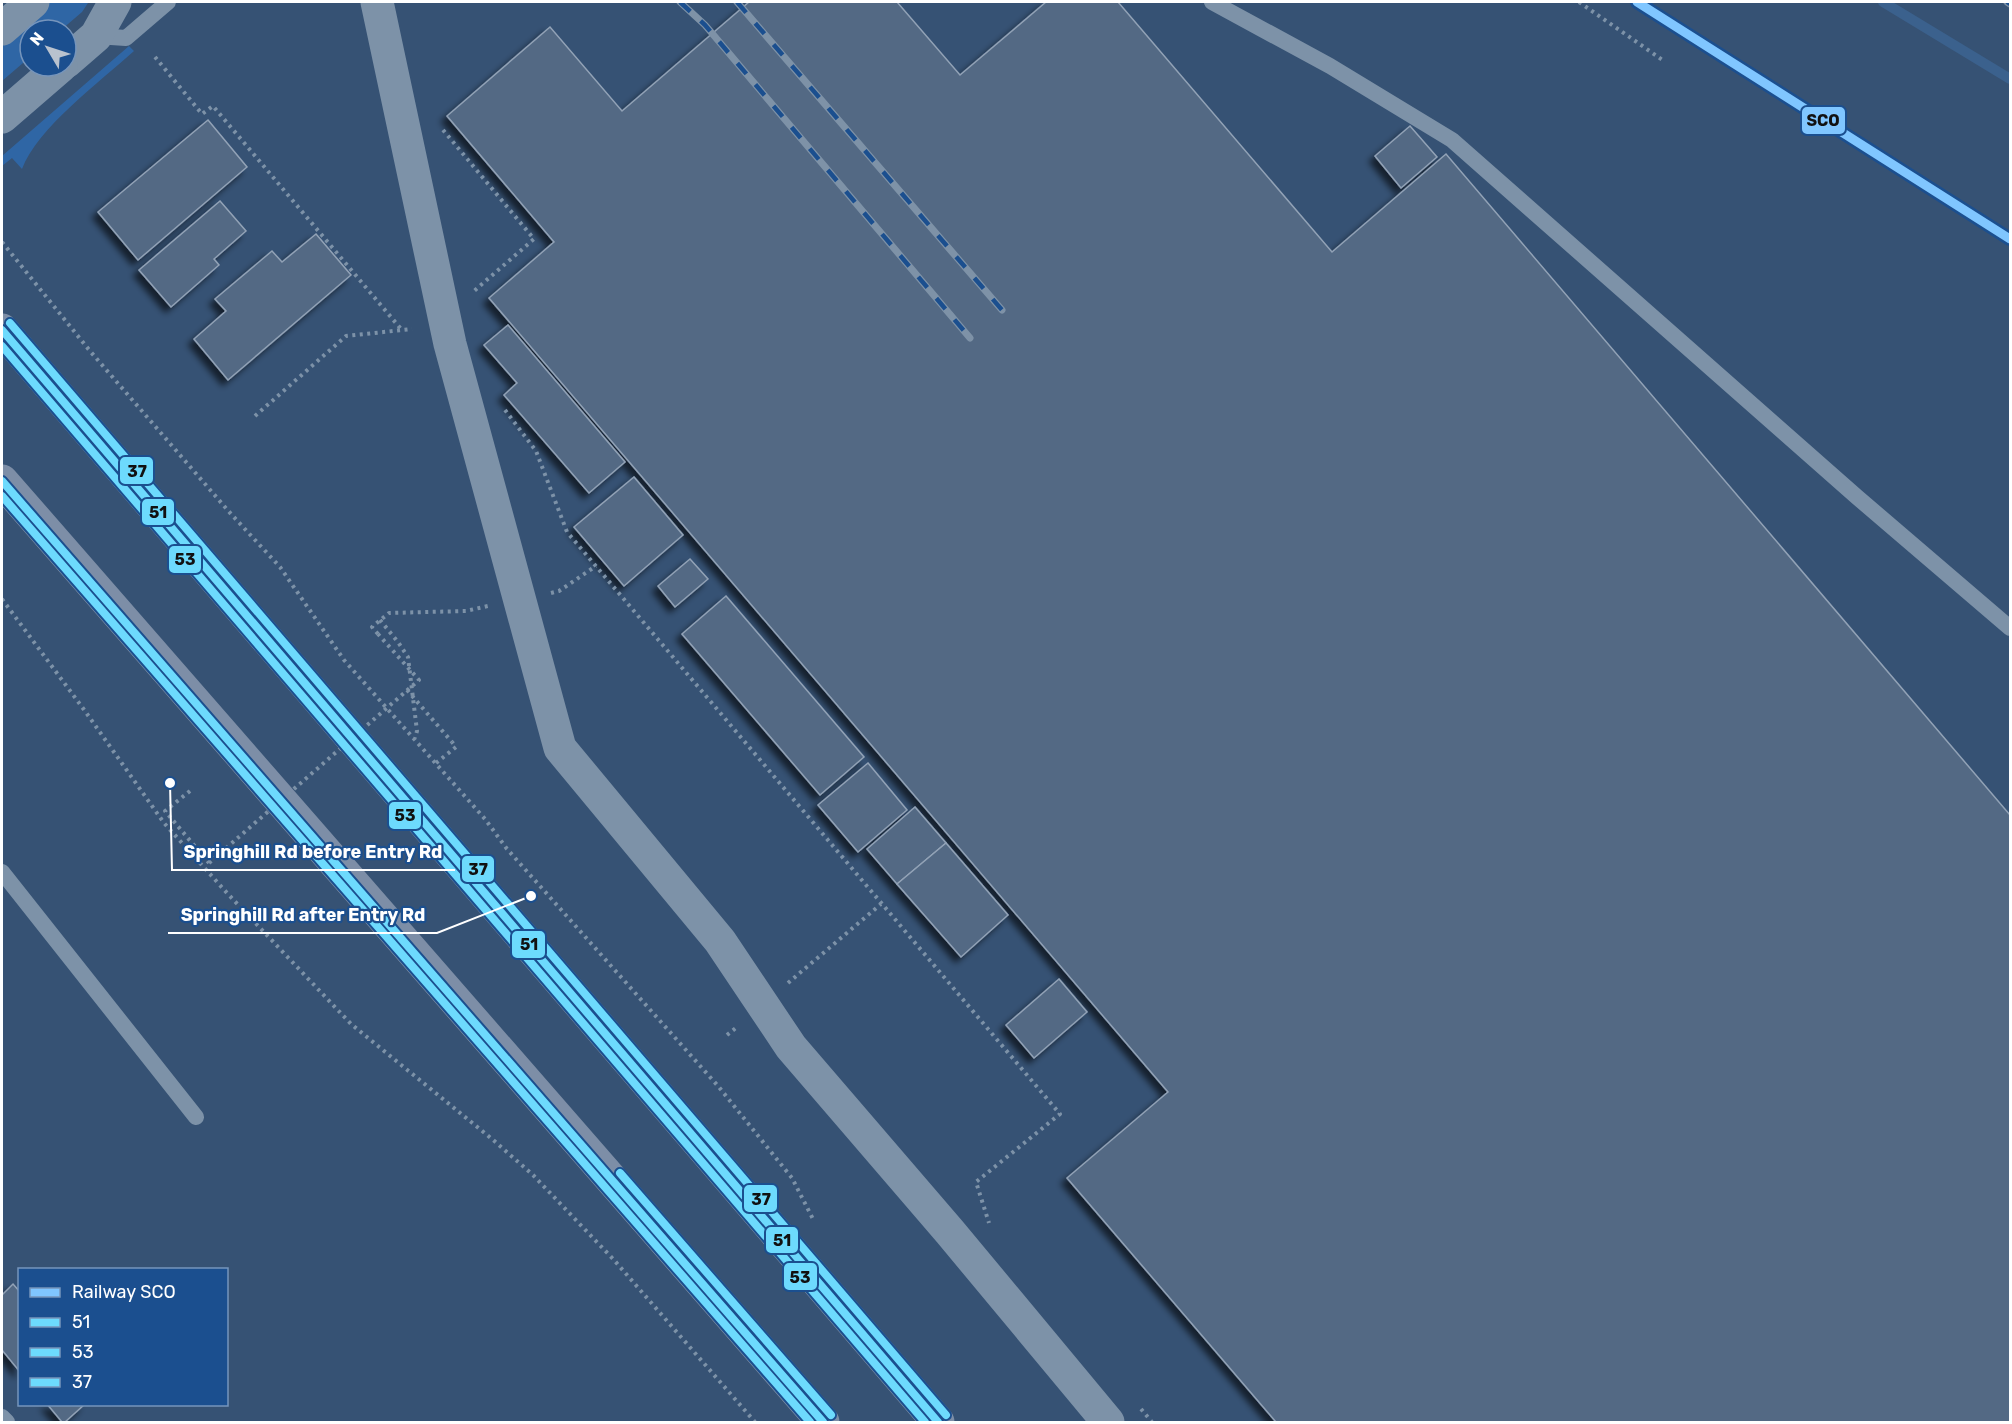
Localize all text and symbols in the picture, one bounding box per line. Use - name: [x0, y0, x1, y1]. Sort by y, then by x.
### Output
- north arrow: [18, 18, 78, 78]
- text: N: [26, 28, 48, 49]
- line badge: SCO: [1801, 106, 1846, 135]
- text: SCO: [1806, 111, 1840, 130]
- line badge: 37: [119, 456, 154, 485]
- text: 37: [127, 462, 147, 481]
- line badge: 51: [141, 498, 175, 526]
- text: 51: [149, 503, 167, 522]
- line badge: 53: [168, 545, 202, 574]
- text: 53: [175, 550, 195, 569]
- line badge: 53: [388, 801, 422, 830]
- text: 53: [395, 806, 415, 825]
- callout: Springhill Rd before Entry Rd: [172, 834, 455, 870]
- text: Springhill Rd before Entry Rd: [184, 841, 442, 863]
- line badge: 37: [461, 855, 495, 883]
- text: 37: [468, 860, 488, 879]
- callout: Springhill Rd after Entry Rd: [168, 897, 437, 933]
- text: Springhill Rd after Entry Rd: [181, 904, 425, 926]
- line badge: 51: [511, 930, 546, 959]
- text: 51: [520, 935, 538, 954]
- line badge: 37: [743, 1184, 778, 1213]
- text: 37: [751, 1190, 771, 1209]
- line badge: 51: [765, 1226, 799, 1254]
- text: 51: [773, 1231, 791, 1250]
- line badge: 53: [783, 1262, 818, 1291]
- legend: [18, 1268, 228, 1406]
- text: 53: [790, 1268, 810, 1287]
- text: Railway SCO: [72, 1281, 176, 1303]
- text: 51: [72, 1311, 90, 1333]
- text: 53: [72, 1341, 94, 1363]
- text: 37: [72, 1371, 92, 1393]

